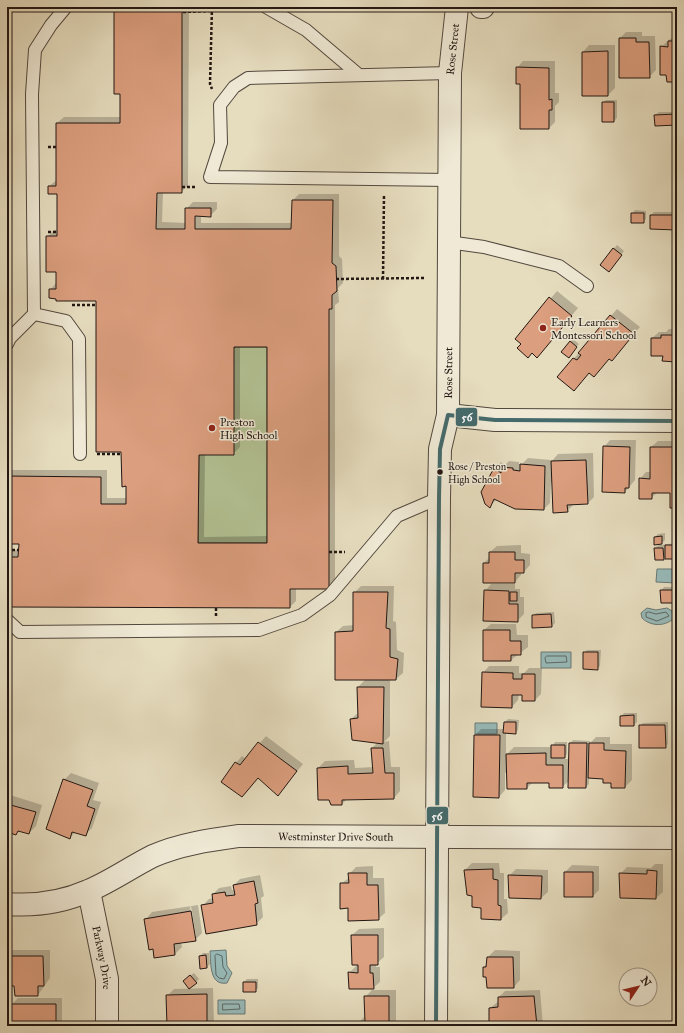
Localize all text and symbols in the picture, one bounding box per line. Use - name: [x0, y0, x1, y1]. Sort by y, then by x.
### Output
- street label: Rose Street: [444, 23, 462, 76]
- place label: Early Learners Montessori School: [551, 316, 637, 342]
- marker: Early Learners Montessori School: [538, 323, 548, 333]
- street label: Rose Street: [442, 347, 455, 399]
- line badge: 56: [455, 407, 478, 427]
- text: 56: [462, 411, 474, 424]
- place label: Preston High School: [220, 416, 277, 442]
- marker: Preston High School: [207, 423, 217, 433]
- place label: Rose / Preston High School: [448, 461, 507, 486]
- marker: Rose / Preston High School: [435, 467, 445, 477]
- line badge: 56: [426, 806, 449, 825]
- text: 56: [432, 810, 444, 823]
- street label: Westminster Drive South: [278, 830, 394, 844]
- street label: Parkway Drive: [89, 925, 113, 990]
- north arrow: [618, 967, 658, 1007]
- text: N: [638, 974, 654, 990]

